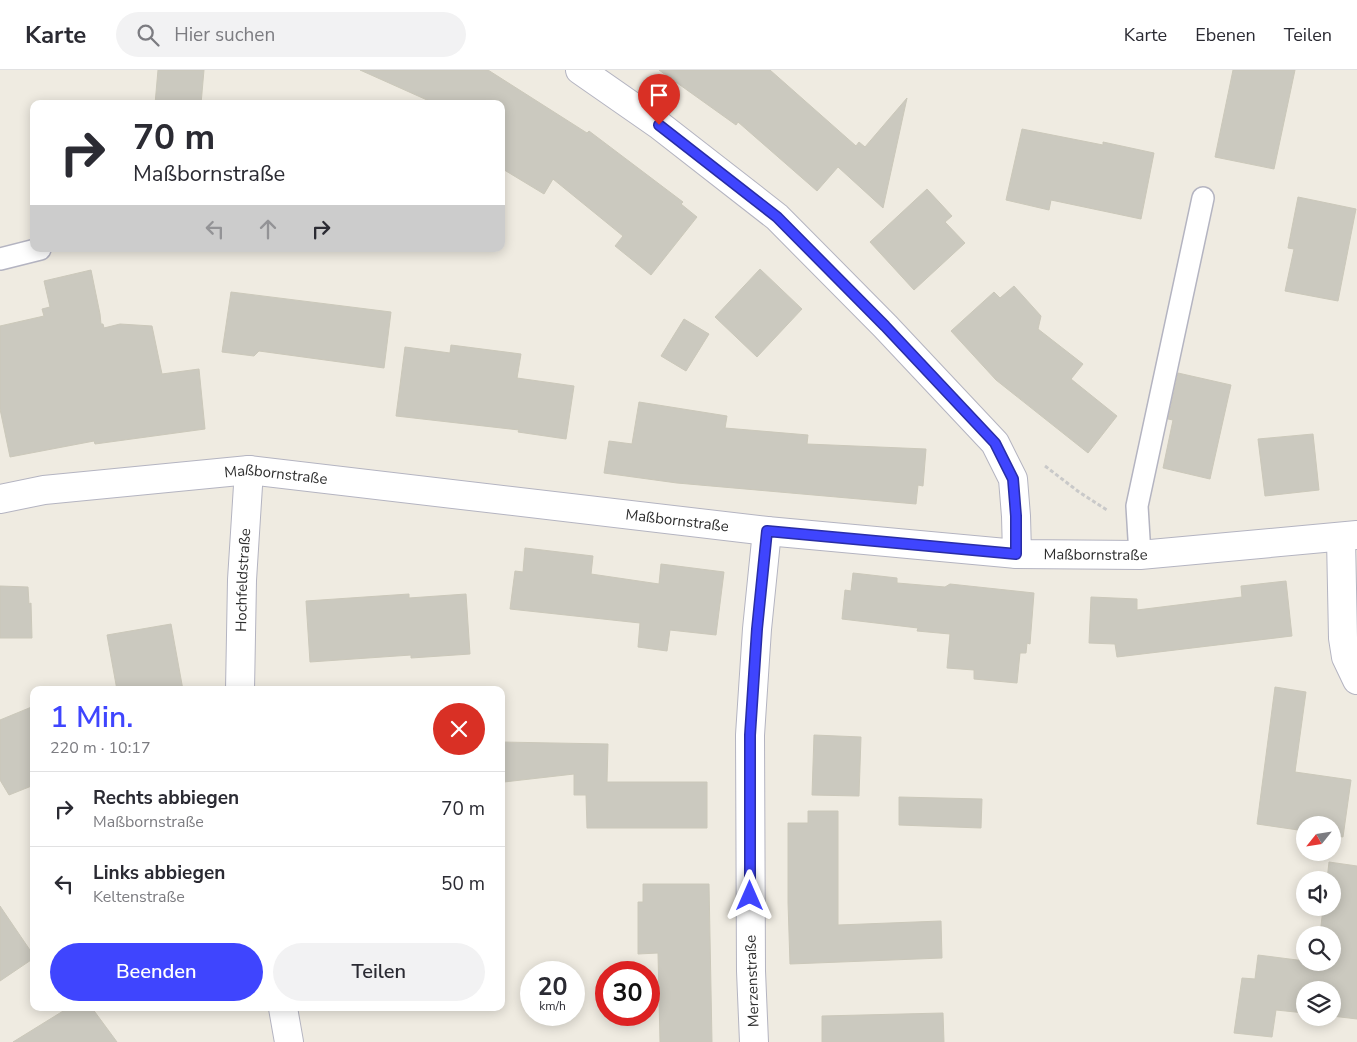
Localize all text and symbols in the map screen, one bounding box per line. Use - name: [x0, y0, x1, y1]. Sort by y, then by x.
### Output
- search box: [116, 12, 466, 57]
- text: Karte: [25, 19, 86, 51]
- icon: search: [134, 21, 162, 49]
- text: Hier suchen: [174, 22, 275, 48]
- text: Karte: [1124, 23, 1167, 47]
- text: Ebenen: [1195, 23, 1256, 47]
- text: Teilen: [1284, 23, 1332, 47]
- pin: [638, 74, 680, 125]
- icon: arrive: [645, 81, 673, 109]
- text: 70 m: [133, 114, 215, 161]
- icon: right: [50, 120, 115, 185]
- text: Maßbornstraße: [133, 159, 285, 189]
- icon: left: [201, 215, 229, 243]
- icon: ahead: [254, 215, 282, 243]
- icon: right: [307, 215, 335, 243]
- street label: Maßbornstraße: [223, 460, 329, 489]
- street label: Maßbornstraße: [624, 504, 730, 536]
- street label: Hochfeldstraße: [231, 527, 255, 632]
- street label: Maßbornstraße: [1043, 544, 1148, 565]
- text: 1 Min.: [50, 697, 133, 738]
- button: close: [433, 703, 485, 755]
- text: 220 m · 10:17: [50, 737, 151, 759]
- text: Rechts abbiegen: [93, 785, 239, 811]
- icon: right: [50, 795, 78, 823]
- text: 70 m: [441, 796, 485, 822]
- text: Maßbornstraße: [93, 811, 204, 833]
- north arrow: [1296, 816, 1341, 861]
- map controls: [1296, 816, 1341, 1026]
- text: Links abbiegen: [93, 860, 225, 886]
- position arrow: [723, 869, 775, 921]
- icon: left: [50, 870, 78, 898]
- text: 50 m: [441, 871, 485, 897]
- button: sound: [1296, 871, 1341, 916]
- text: Keltenstraße: [93, 886, 185, 908]
- button: search: [1296, 926, 1341, 971]
- street label: Merzenstraße: [740, 934, 764, 1027]
- button: Beenden: [50, 943, 263, 1001]
- button: Teilen: [273, 943, 485, 1001]
- speed limit sign: 30: [595, 961, 660, 1026]
- text: 20: [537, 970, 568, 1004]
- button: layers: [1296, 981, 1341, 1026]
- text: km/h: [539, 998, 566, 1014]

